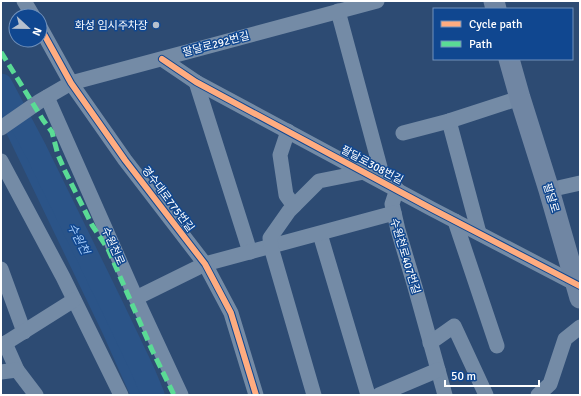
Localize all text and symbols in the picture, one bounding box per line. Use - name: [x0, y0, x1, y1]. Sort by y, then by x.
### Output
- north arrow: [8, 8, 48, 48]
- legend: [433, 8, 573, 60]
- text: Cycle path: [469, 17, 522, 32]
- place label: 화성 임시주차장: [75, 19, 148, 32]
- marker: 화성 임시주차장: [151, 20, 161, 30]
- text: N: [29, 26, 44, 38]
- street label: 팔달로292번길: [181, 29, 251, 59]
- text: Path: [469, 37, 492, 52]
- street label: 팔달로308번길: [339, 143, 405, 187]
- street label: 경수대로775번길: [139, 164, 197, 234]
- street label: 팔달로: [540, 182, 562, 214]
- street label: 수원천로407번길: [387, 217, 423, 295]
- water label: 수원천: [64, 221, 93, 259]
- street label: 수원천로: [99, 225, 127, 267]
- scale bar: [445, 362, 539, 388]
- text: 50 m: [451, 369, 476, 384]

